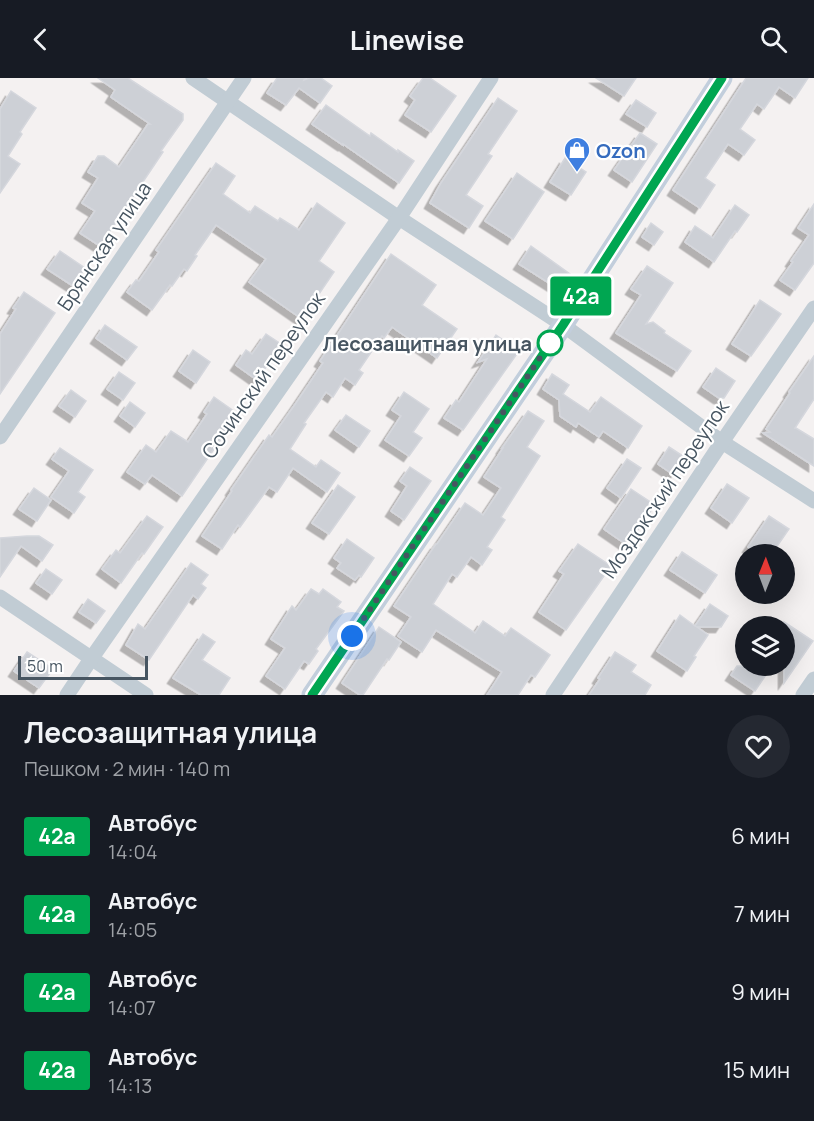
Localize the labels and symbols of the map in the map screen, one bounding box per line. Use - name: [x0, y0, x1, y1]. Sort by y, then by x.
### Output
- shop icon: Ozon: [562, 135, 592, 173]
- place label: Ozon: [596, 137, 646, 164]
- street label: Брянская улица: [51, 176, 157, 316]
- line badge: 42a: [546, 276, 616, 316]
- street label: Сочинский переулок: [195, 285, 331, 464]
- place label: Лесозащитная улица: [323, 330, 532, 357]
- marker: Лесозащитная улица: [537, 330, 563, 356]
- street label: Моздокский переулок: [595, 394, 735, 583]
- north arrow: [735, 544, 795, 604]
- your location: [337, 621, 367, 651]
- scale bar: [18, 653, 148, 680]

